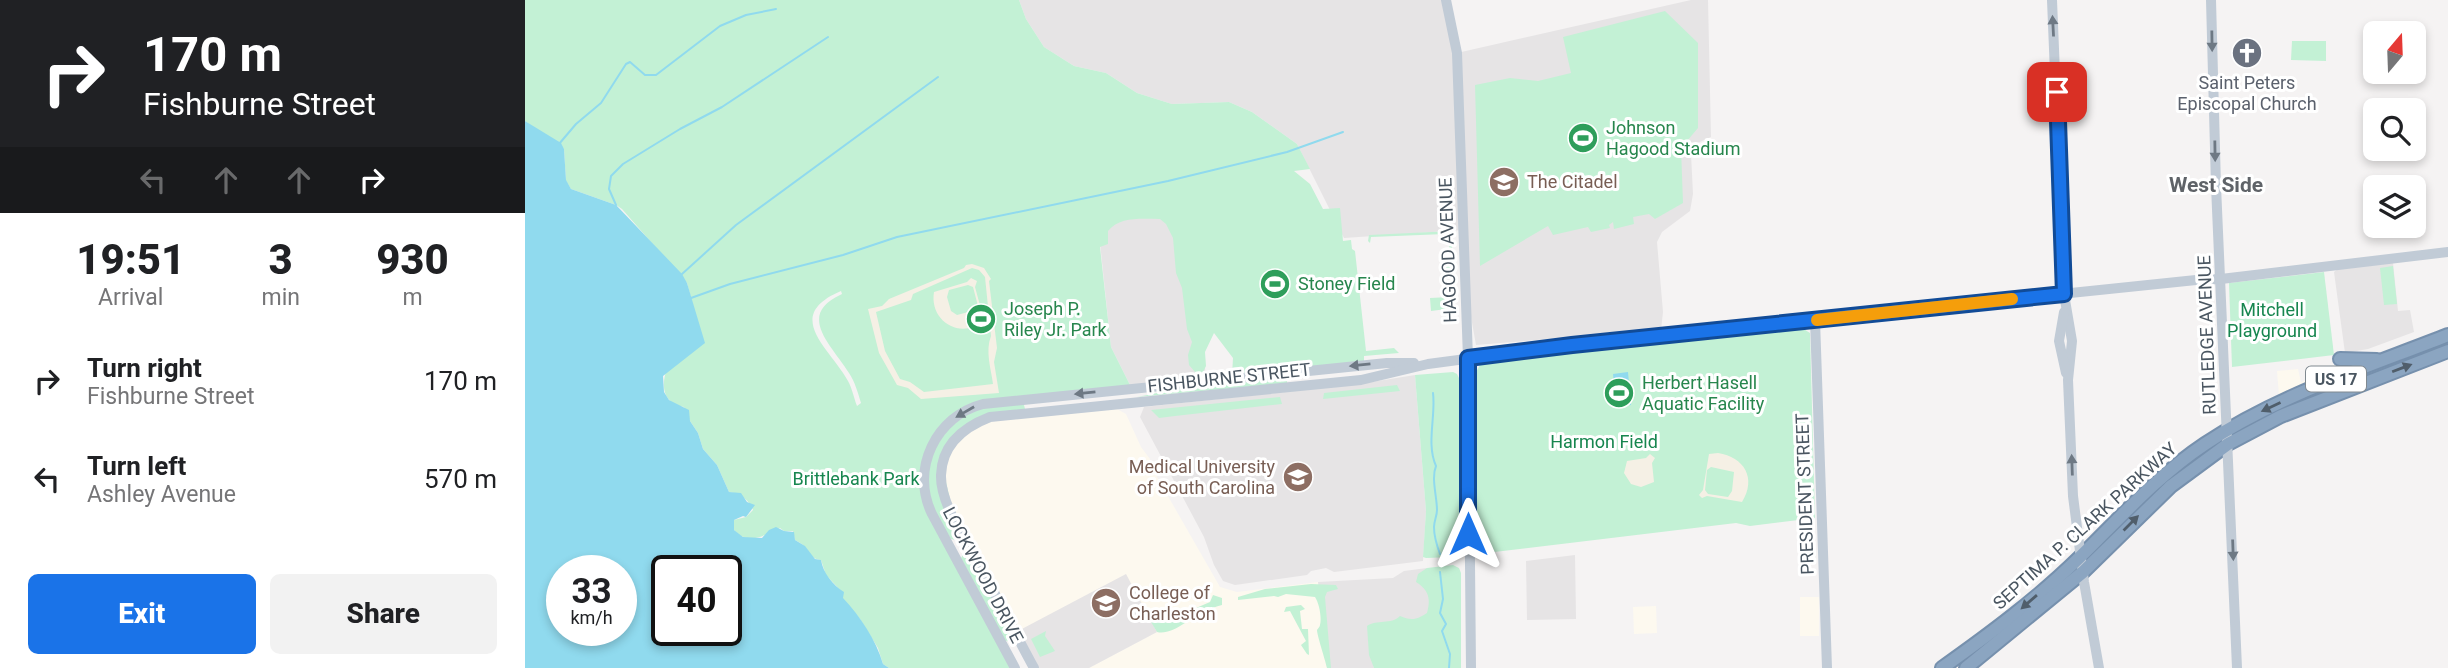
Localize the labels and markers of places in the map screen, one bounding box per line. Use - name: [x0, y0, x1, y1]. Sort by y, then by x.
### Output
- church icon: Saint Peters Episcopal Church: [2230, 36, 2264, 70]
- pin: [2027, 62, 2087, 122]
- place label: Saint Peters Episcopal Church: [2177, 72, 2317, 114]
- place label: Johnson Hagood Stadium: [1606, 117, 1741, 159]
- sports icon: Johnson Hagood Stadium: [1566, 121, 1600, 155]
- school or university icon: The Citadel: [1487, 165, 1521, 199]
- place label: The Citadel: [1527, 171, 1618, 192]
- sports icon: Stoney Field: [1258, 267, 1292, 301]
- place label: Stoney Field: [1298, 273, 1395, 294]
- place label: Joseph P. Riley Jr. Park: [1004, 298, 1108, 340]
- sports icon: Joseph P. Riley Jr. Park: [964, 302, 998, 336]
- place label: Herbert Hasell Aquatic Facility: [1642, 372, 1765, 414]
- sports icon: Herbert Hasell Aquatic Facility: [1602, 376, 1636, 410]
- place label: Medical University of South Carolina: [1129, 456, 1275, 498]
- school or university icon: Medical University of South Carolina: [1281, 460, 1315, 494]
- place label: College of Charleston: [1129, 582, 1216, 624]
- school or university icon: College of Charleston: [1089, 586, 1123, 620]

